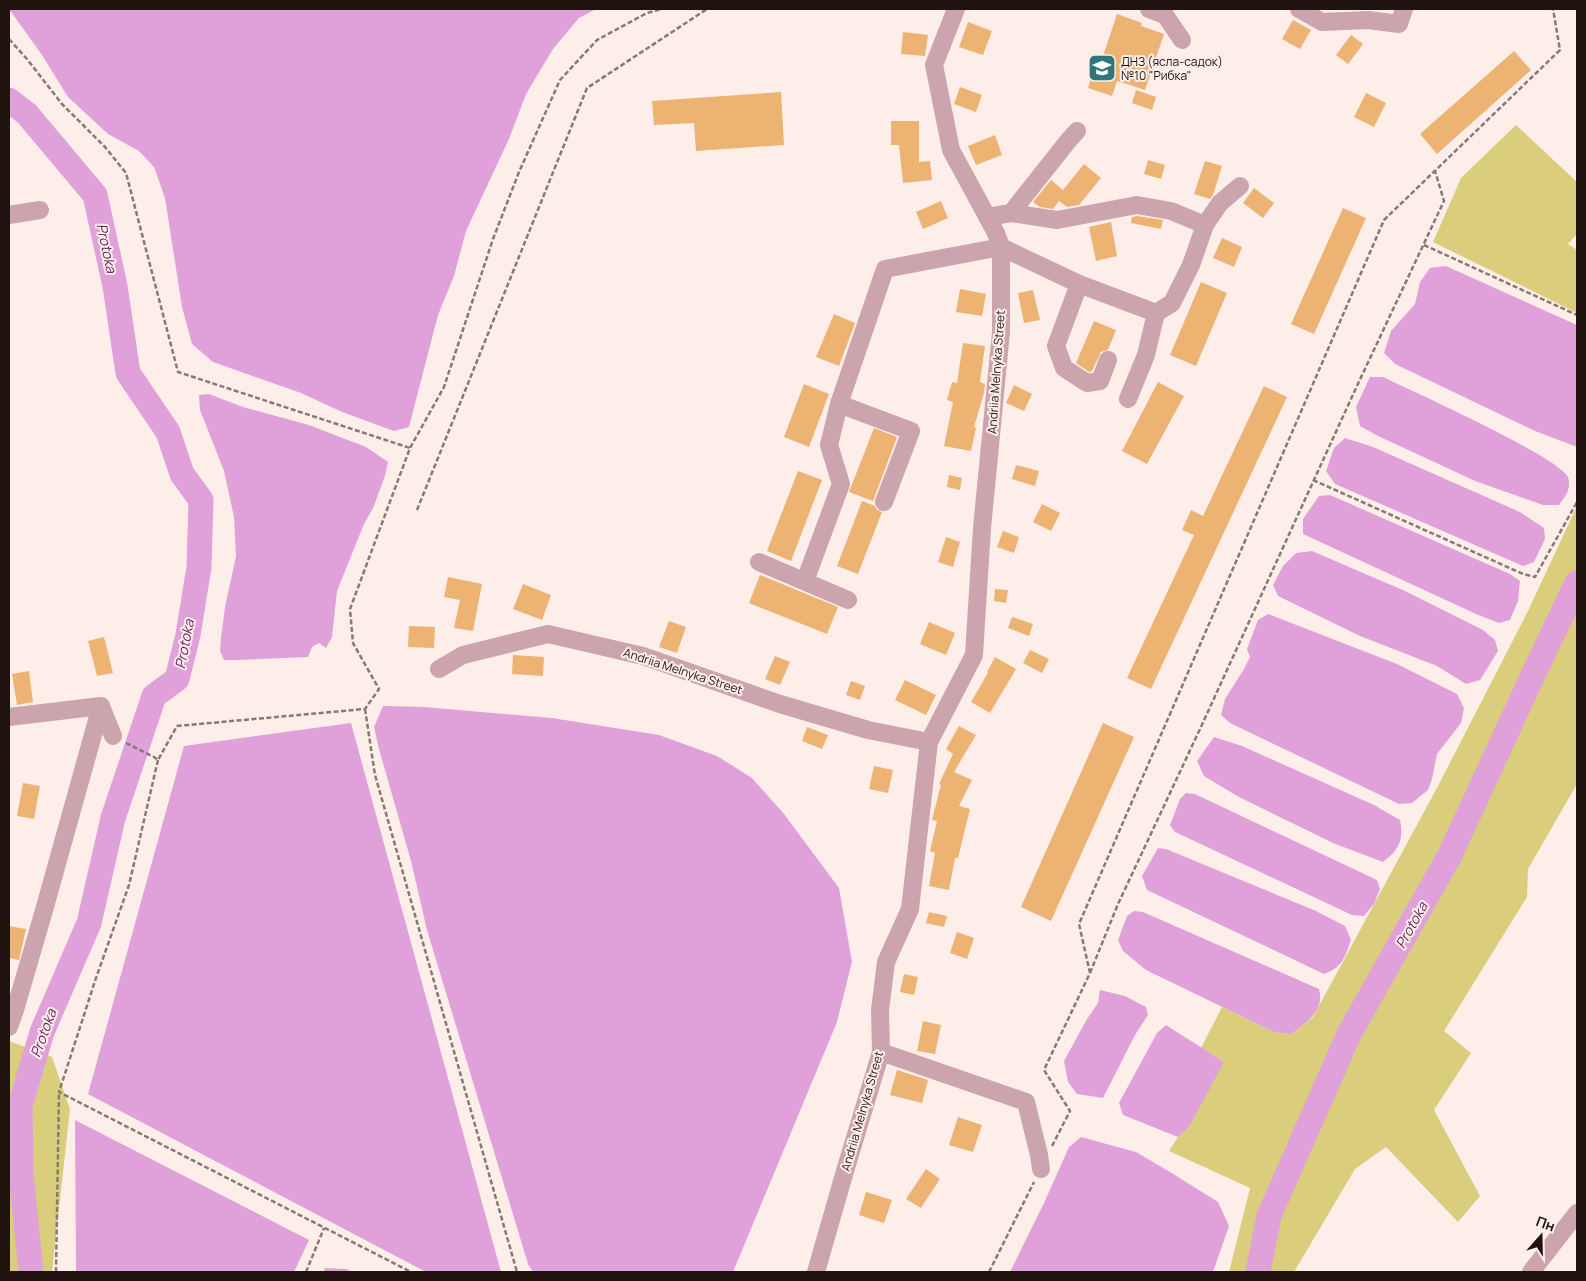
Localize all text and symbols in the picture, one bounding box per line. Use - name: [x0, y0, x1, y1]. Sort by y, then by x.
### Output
- school or university icon: ДНЗ (ясла-садок) №10 "Рибка": [1087, 53, 1117, 83]
- place label: ДНЗ (ясла-садок) №10 "Рибка": [1121, 53, 1223, 84]
- water label: Protoka: [93, 222, 122, 276]
- street label: Andriia Melnyka Street: [983, 309, 1009, 435]
- water label: Protoka: [170, 616, 198, 670]
- street label: Andriia Melnyka Street: [621, 644, 745, 698]
- water label: Protoka: [1391, 897, 1432, 951]
- water label: Protoka: [26, 1005, 61, 1060]
- street label: Andriia Melnyka Street: [837, 1049, 887, 1173]
- north arrow: [1516, 1211, 1566, 1261]
- text: Пн: [1534, 1211, 1558, 1235]

